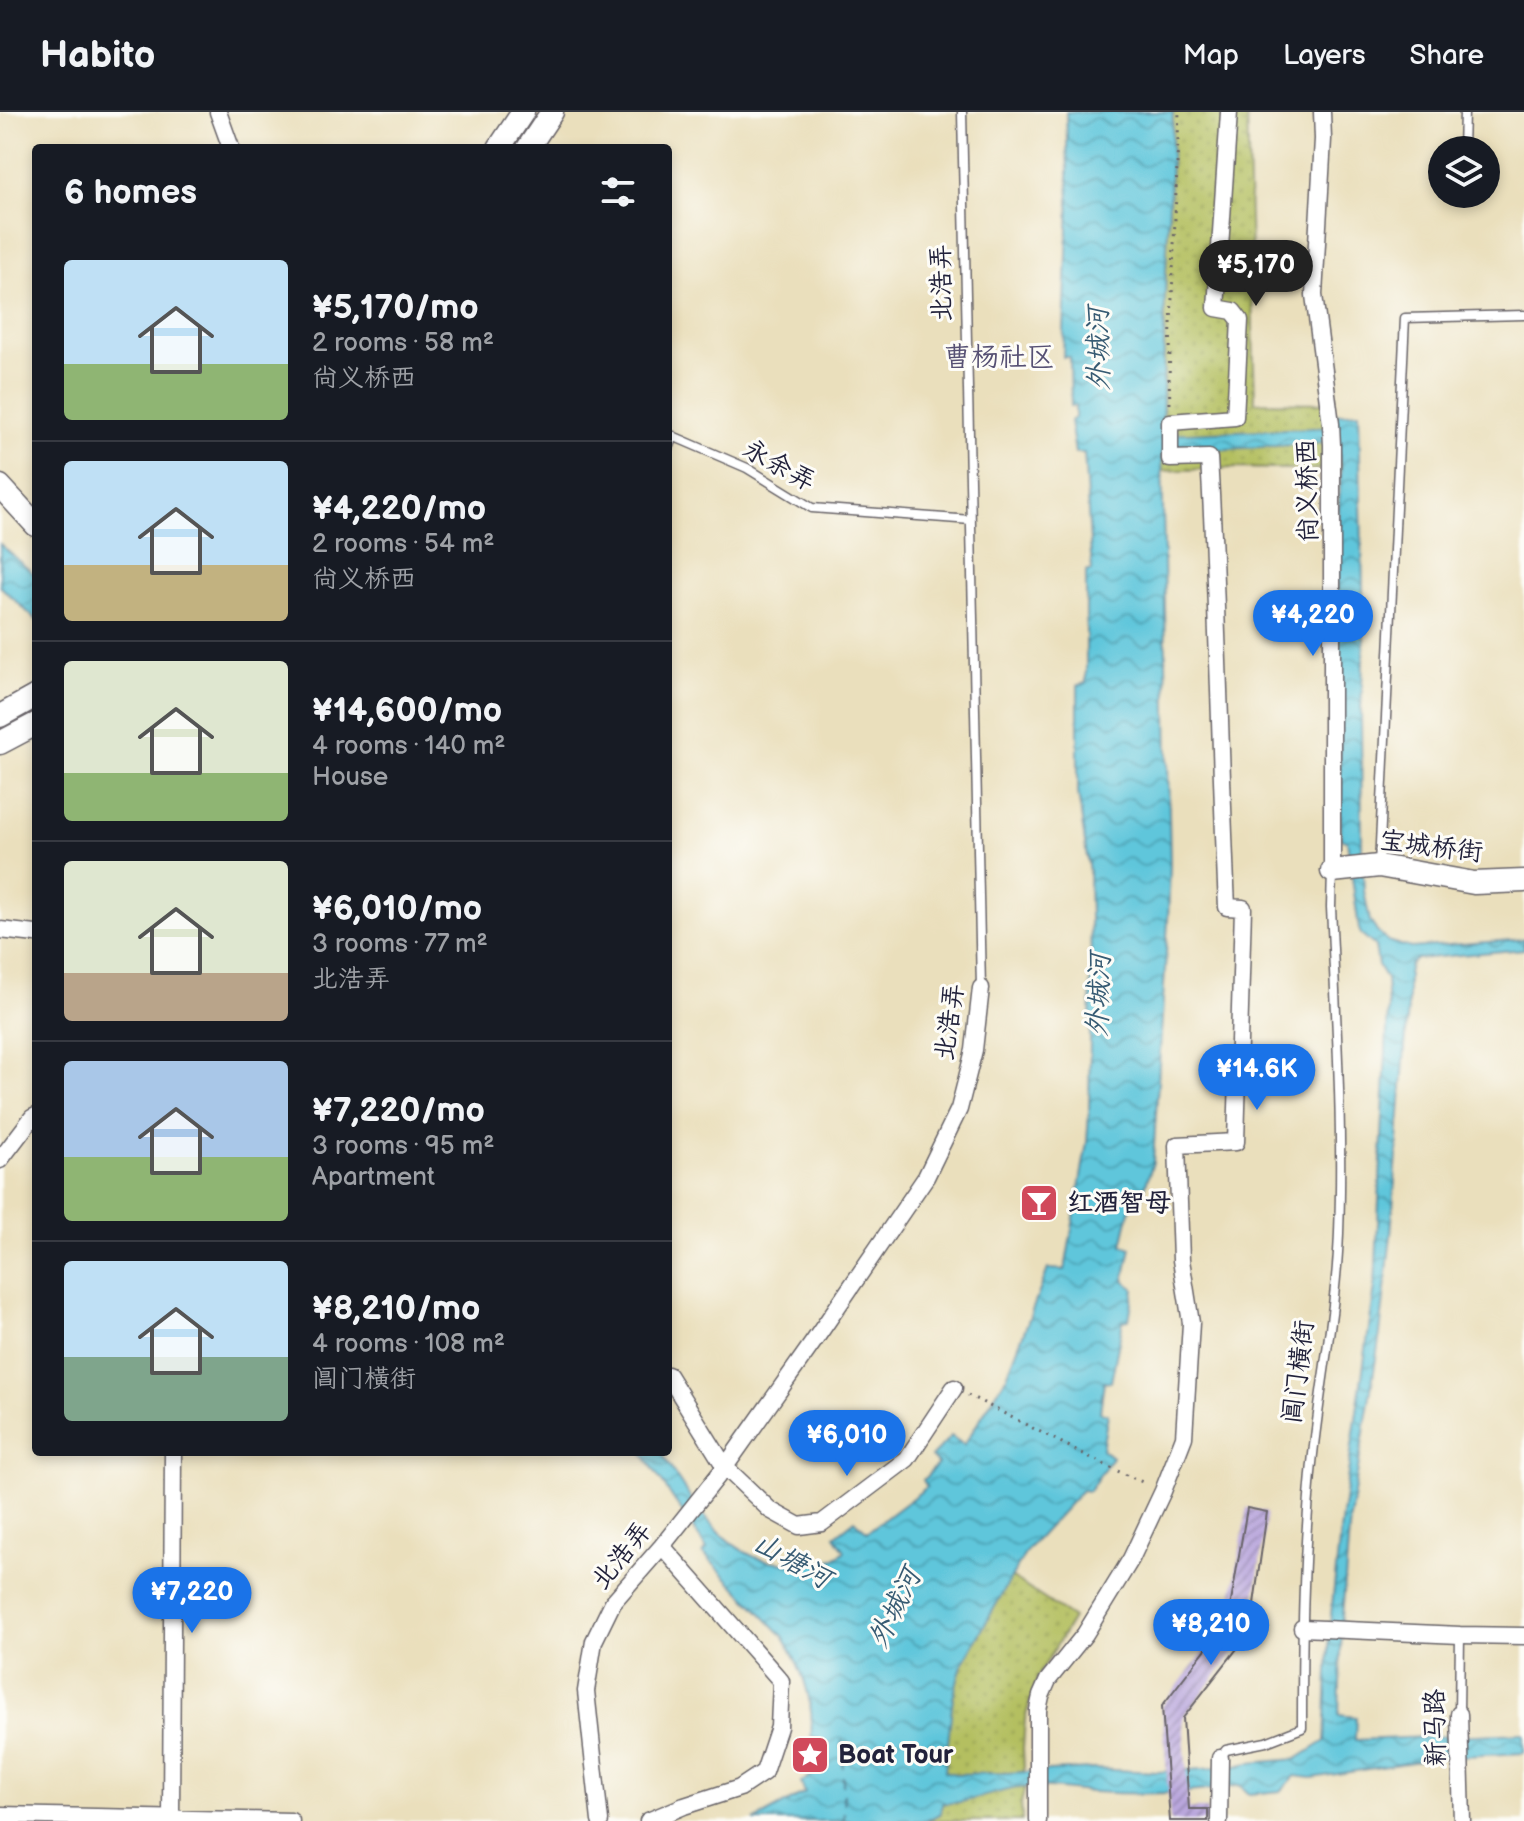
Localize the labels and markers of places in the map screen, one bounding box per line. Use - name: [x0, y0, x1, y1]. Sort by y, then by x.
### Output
- pin: ¥5,170: [1191, 240, 1321, 308]
- pin: ¥4,220: [1248, 590, 1378, 658]
- pin: ¥14.6K: [1192, 1044, 1322, 1112]
- bar icon: 红酒智母: [1018, 1182, 1060, 1224]
- place label: 红酒智母: [1067, 1188, 1171, 1219]
- pin: ¥6,010: [782, 1410, 912, 1478]
- pin: ¥7,220: [127, 1567, 257, 1635]
- pin: ¥8,210: [1146, 1599, 1276, 1667]
- place icon: Boat Tour: [789, 1734, 831, 1776]
- place label: Boat Tour: [838, 1740, 954, 1771]

